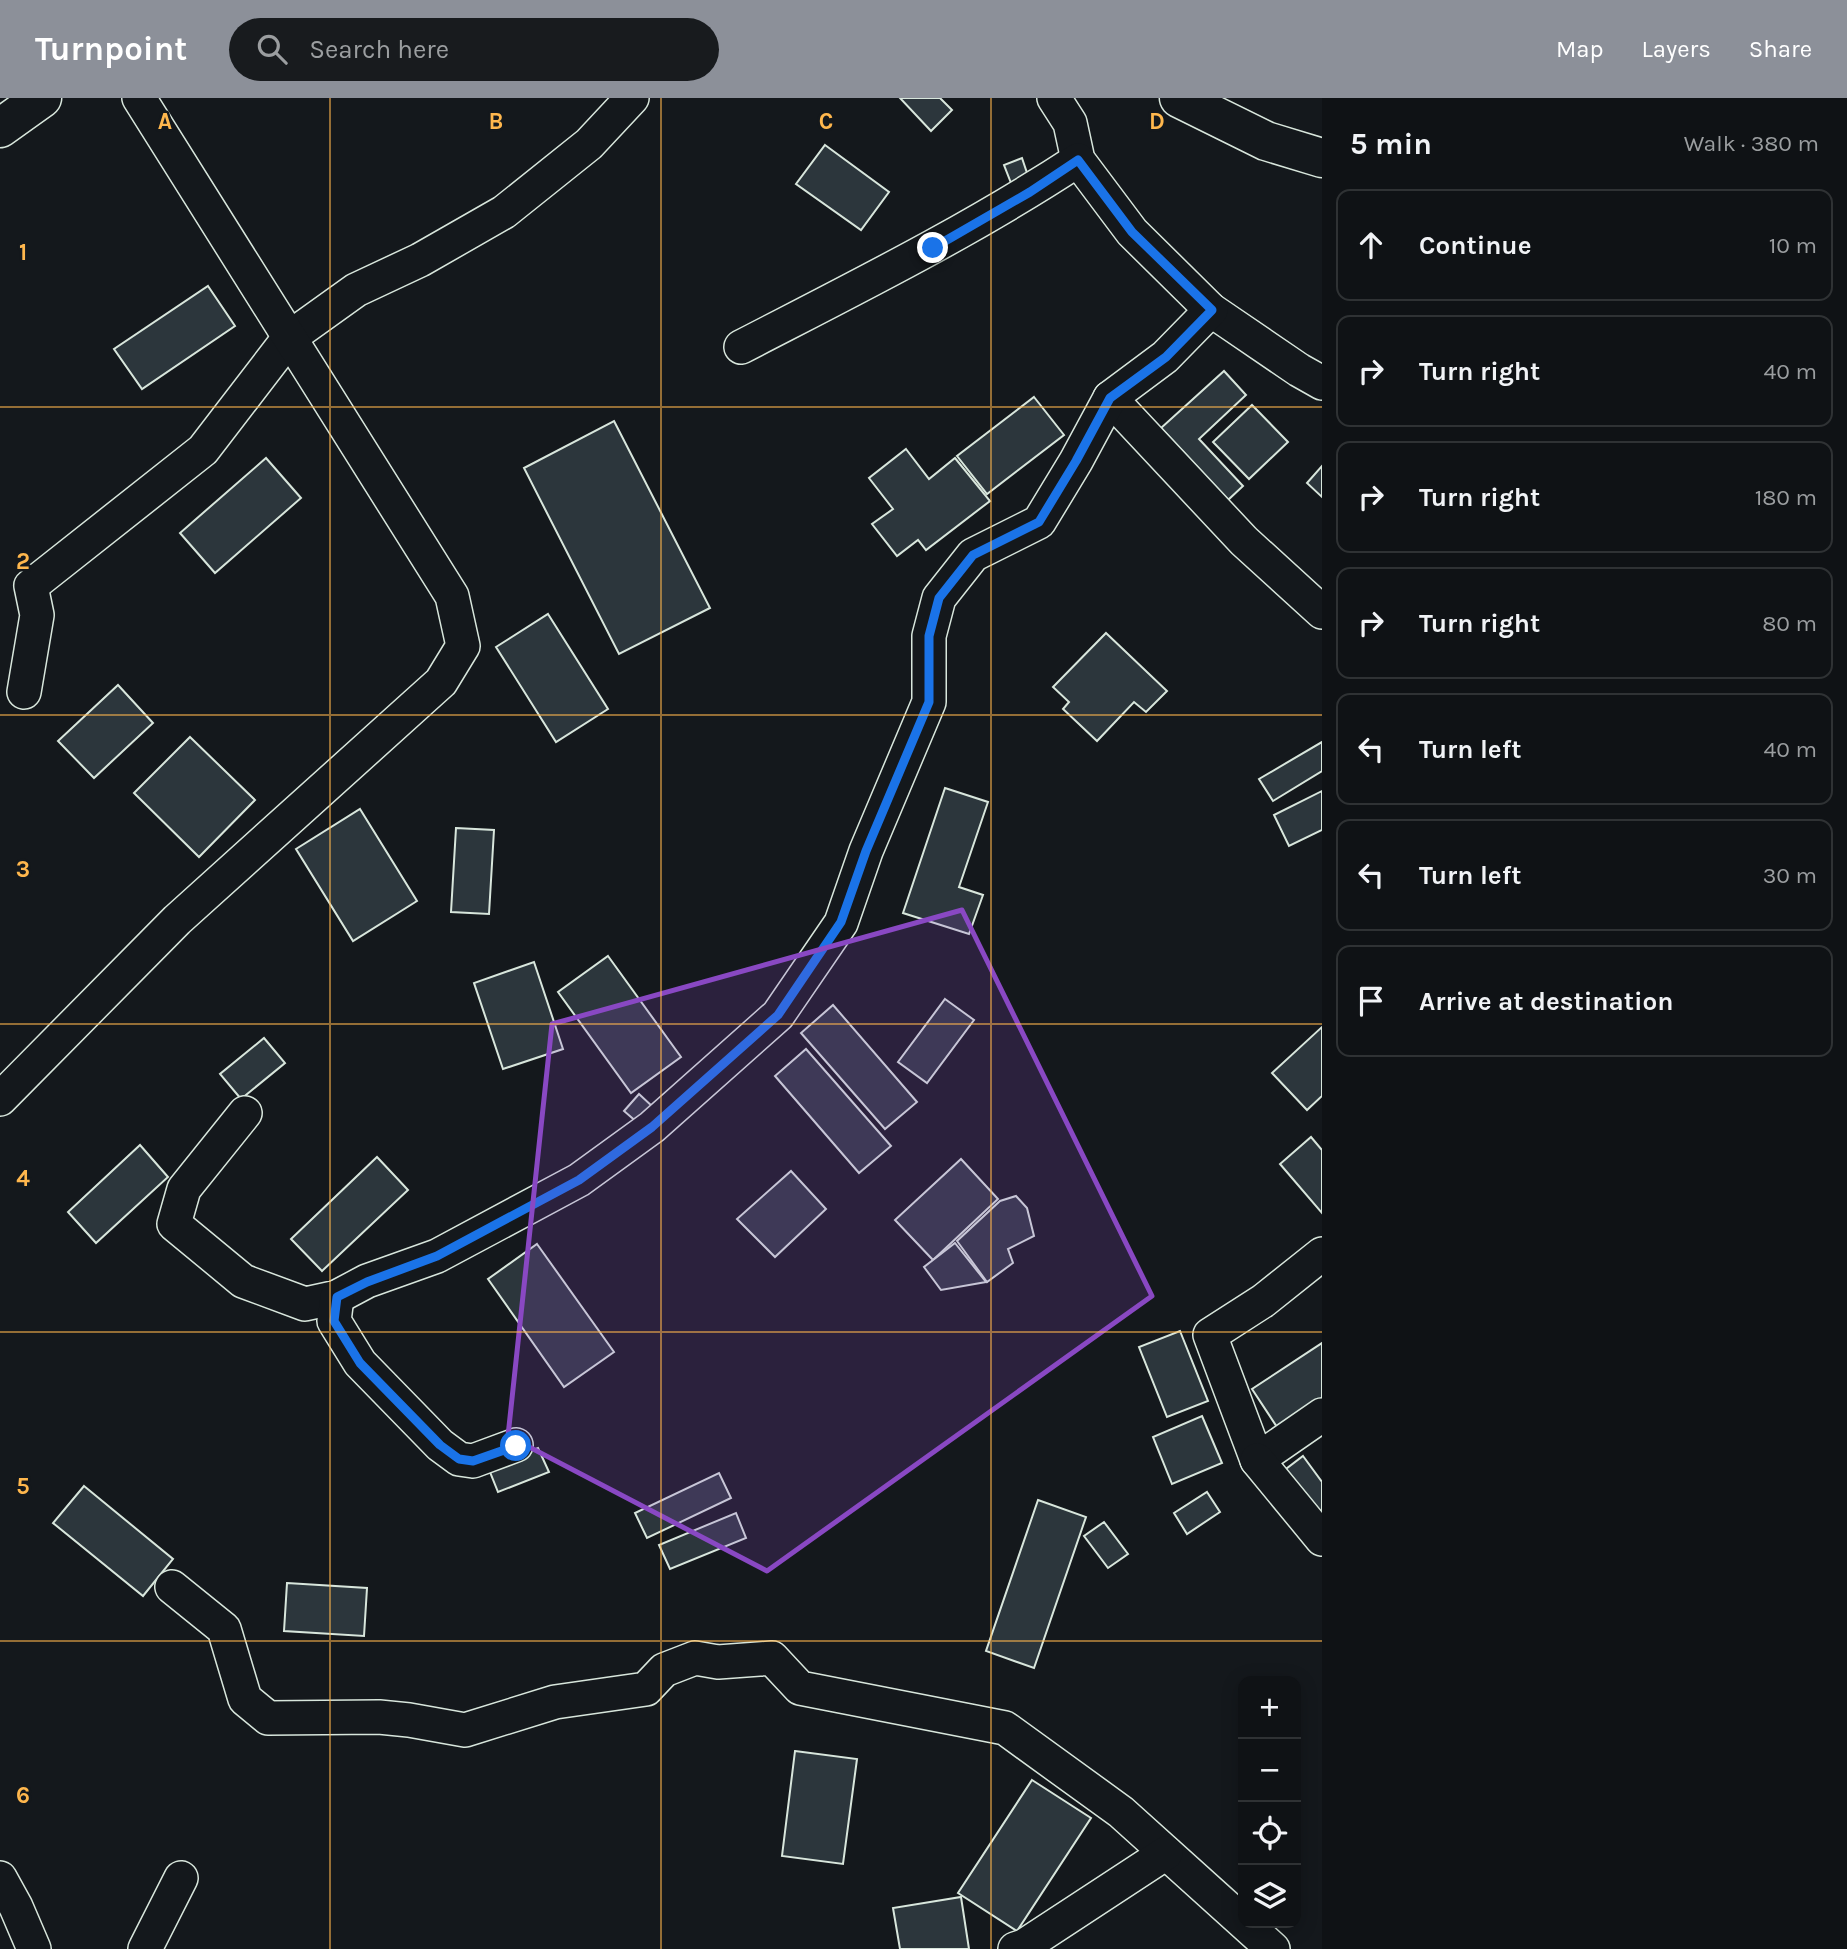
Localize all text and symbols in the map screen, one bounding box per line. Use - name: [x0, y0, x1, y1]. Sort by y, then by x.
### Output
- search box: [229, 18, 719, 81]
- text: Turnpoint: [35, 30, 187, 68]
- icon: search: [253, 30, 291, 68]
- text: Search here: [309, 34, 449, 65]
- text: Map: [1556, 35, 1604, 63]
- text: Layers: [1642, 35, 1711, 63]
- text: Share: [1749, 35, 1812, 63]
- text: A: [158, 108, 172, 135]
- text: B: [489, 108, 503, 135]
- text: C: [819, 108, 833, 135]
- text: D: [1149, 108, 1165, 135]
- text: 5 min: [1350, 126, 1432, 162]
- text: Walk · 380 m: [1684, 130, 1819, 157]
- icon: ahead: [1352, 226, 1390, 264]
- text: Continue: [1419, 230, 1531, 261]
- route end: [917, 232, 948, 263]
- text: 10 m: [1769, 232, 1817, 259]
- text: 1: [19, 239, 27, 266]
- icon: right: [1352, 352, 1390, 390]
- text: Turn right: [1419, 356, 1540, 387]
- text: 40 m: [1764, 358, 1817, 385]
- icon: right: [1352, 478, 1390, 516]
- text: Turn right: [1419, 482, 1540, 513]
- text: 180 m: [1755, 484, 1817, 511]
- text: 2: [16, 548, 30, 575]
- icon: right: [1352, 604, 1390, 642]
- text: Turn right: [1419, 608, 1540, 639]
- text: 80 m: [1762, 610, 1817, 637]
- icon: left: [1352, 730, 1390, 768]
- text: Turn left: [1419, 734, 1521, 765]
- text: 40 m: [1764, 736, 1817, 763]
- text: 3: [16, 856, 30, 883]
- icon: left: [1352, 856, 1390, 894]
- text: Turn left: [1419, 860, 1521, 891]
- text: 30 m: [1763, 862, 1817, 889]
- icon: arrive: [1352, 982, 1390, 1020]
- text: Arrive at destination: [1419, 986, 1673, 1017]
- text: 4: [16, 1165, 30, 1192]
- route start: [500, 1430, 531, 1461]
- text: 5: [16, 1473, 30, 1500]
- map controls: [1238, 1676, 1301, 1928]
- button: +: [1238, 1676, 1301, 1739]
- button: −: [1238, 1739, 1301, 1802]
- text: 6: [16, 1782, 30, 1809]
- button: locate: [1238, 1802, 1301, 1865]
- button: layers: [1238, 1865, 1301, 1928]

